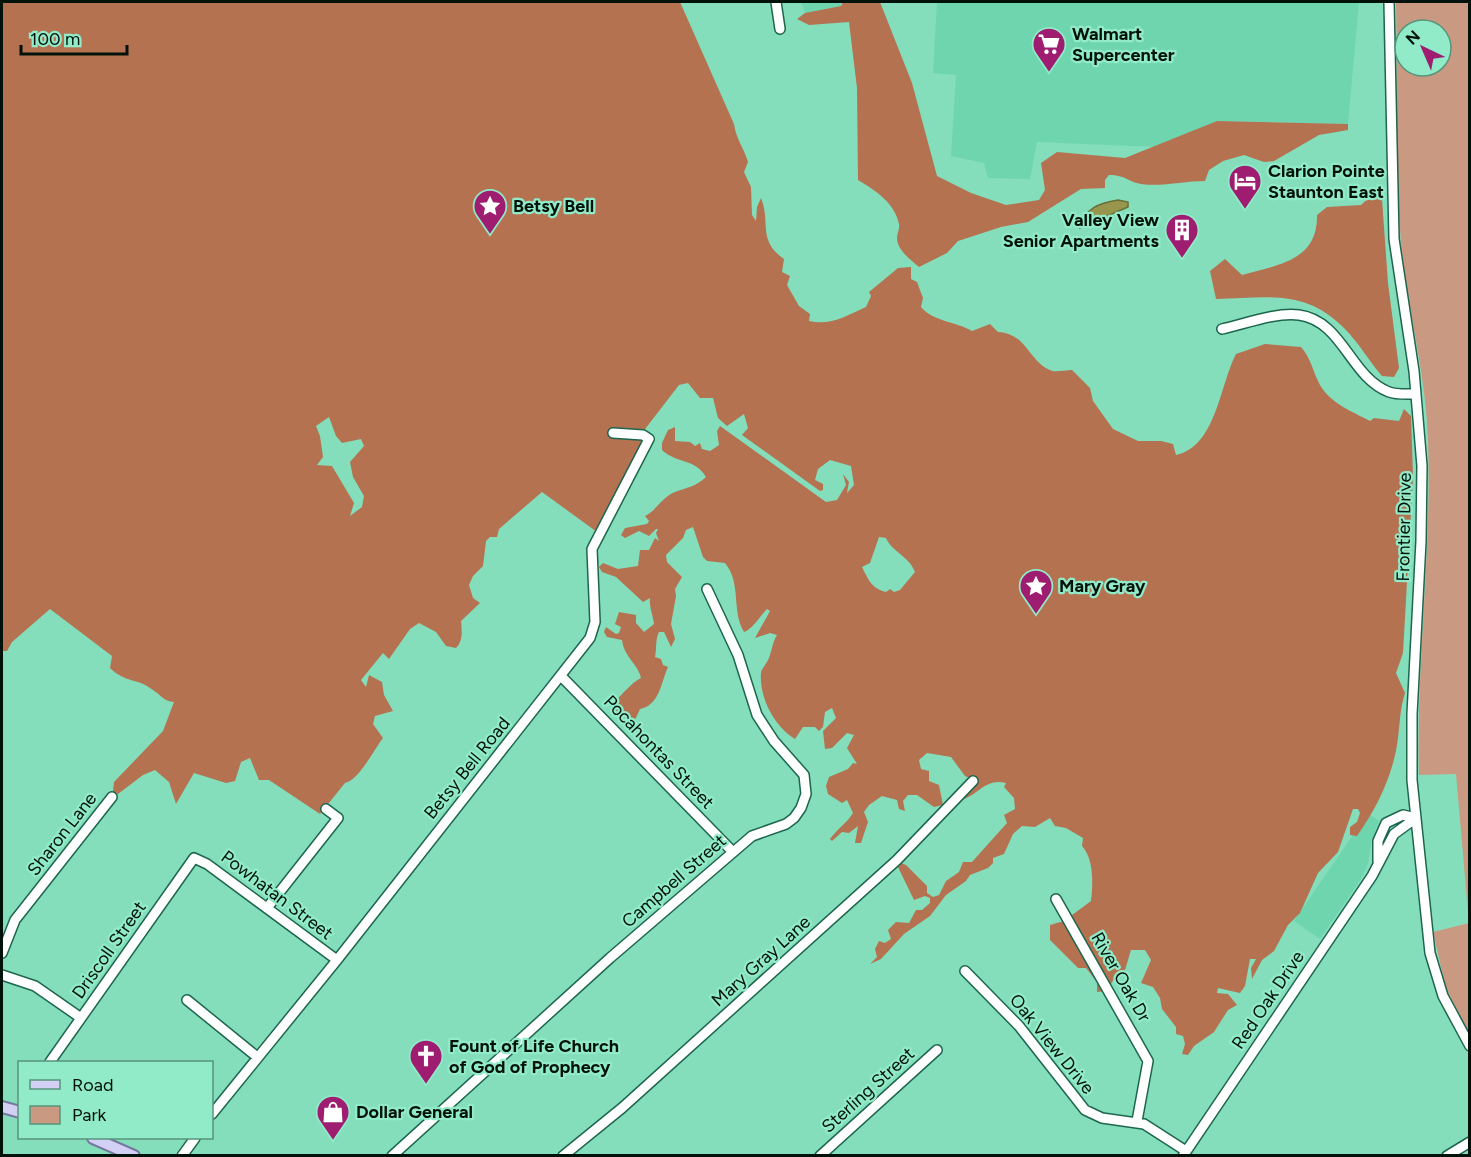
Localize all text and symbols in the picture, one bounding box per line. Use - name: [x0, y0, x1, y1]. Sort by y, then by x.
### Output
- scale bar: [21, 18, 128, 56]
- north arrow: [1393, 18, 1453, 78]
- place label: Walmart Supercenter: [1072, 23, 1175, 66]
- supermarket icon: Walmart Supercenter: [1031, 26, 1067, 73]
- text: N: [1402, 26, 1424, 49]
- text: 100 m: [30, 28, 80, 50]
- place label: Clarion Pointe Staunton East: [1268, 160, 1385, 203]
- hotel icon: Clarion Pointe Staunton East: [1227, 163, 1263, 210]
- place icon: Betsy Bell: [472, 188, 508, 235]
- place label: Betsy Bell: [513, 195, 594, 217]
- place label: Valley View Senior Apartments: [1003, 209, 1160, 252]
- building icon: Valley View Senior Apartments: [1164, 212, 1200, 259]
- street label: Frontier Drive: [1392, 472, 1416, 582]
- place icon: Mary Gray: [1018, 568, 1054, 615]
- place label: Mary Gray: [1059, 575, 1146, 597]
- street label: Pocahontas Street: [599, 691, 719, 813]
- street label: Betsy Bell Road: [419, 713, 515, 823]
- street label: Sharon Lane: [23, 788, 101, 880]
- street label: Campbell Street: [617, 830, 731, 932]
- street label: Powhatan Street: [217, 846, 338, 944]
- street label: Driscoll Street: [67, 897, 151, 1003]
- street label: Mary Gray Lane: [707, 911, 815, 1011]
- street label: River Oak Dr: [1087, 928, 1155, 1026]
- street label: Red Oak Drive: [1227, 946, 1309, 1053]
- street label: Oak View Drive: [1005, 989, 1099, 1099]
- place label: Fount of Life Church of God of Prophecy: [449, 1035, 619, 1078]
- church icon: Fount of Life Church of God of Prophecy: [408, 1038, 444, 1085]
- street label: Sterling Street: [817, 1042, 919, 1137]
- legend: [18, 1061, 213, 1139]
- text: Road: [72, 1074, 113, 1096]
- shop icon: Dollar General: [315, 1094, 351, 1141]
- place label: Dollar General: [356, 1101, 473, 1123]
- text: Park: [72, 1104, 107, 1126]

